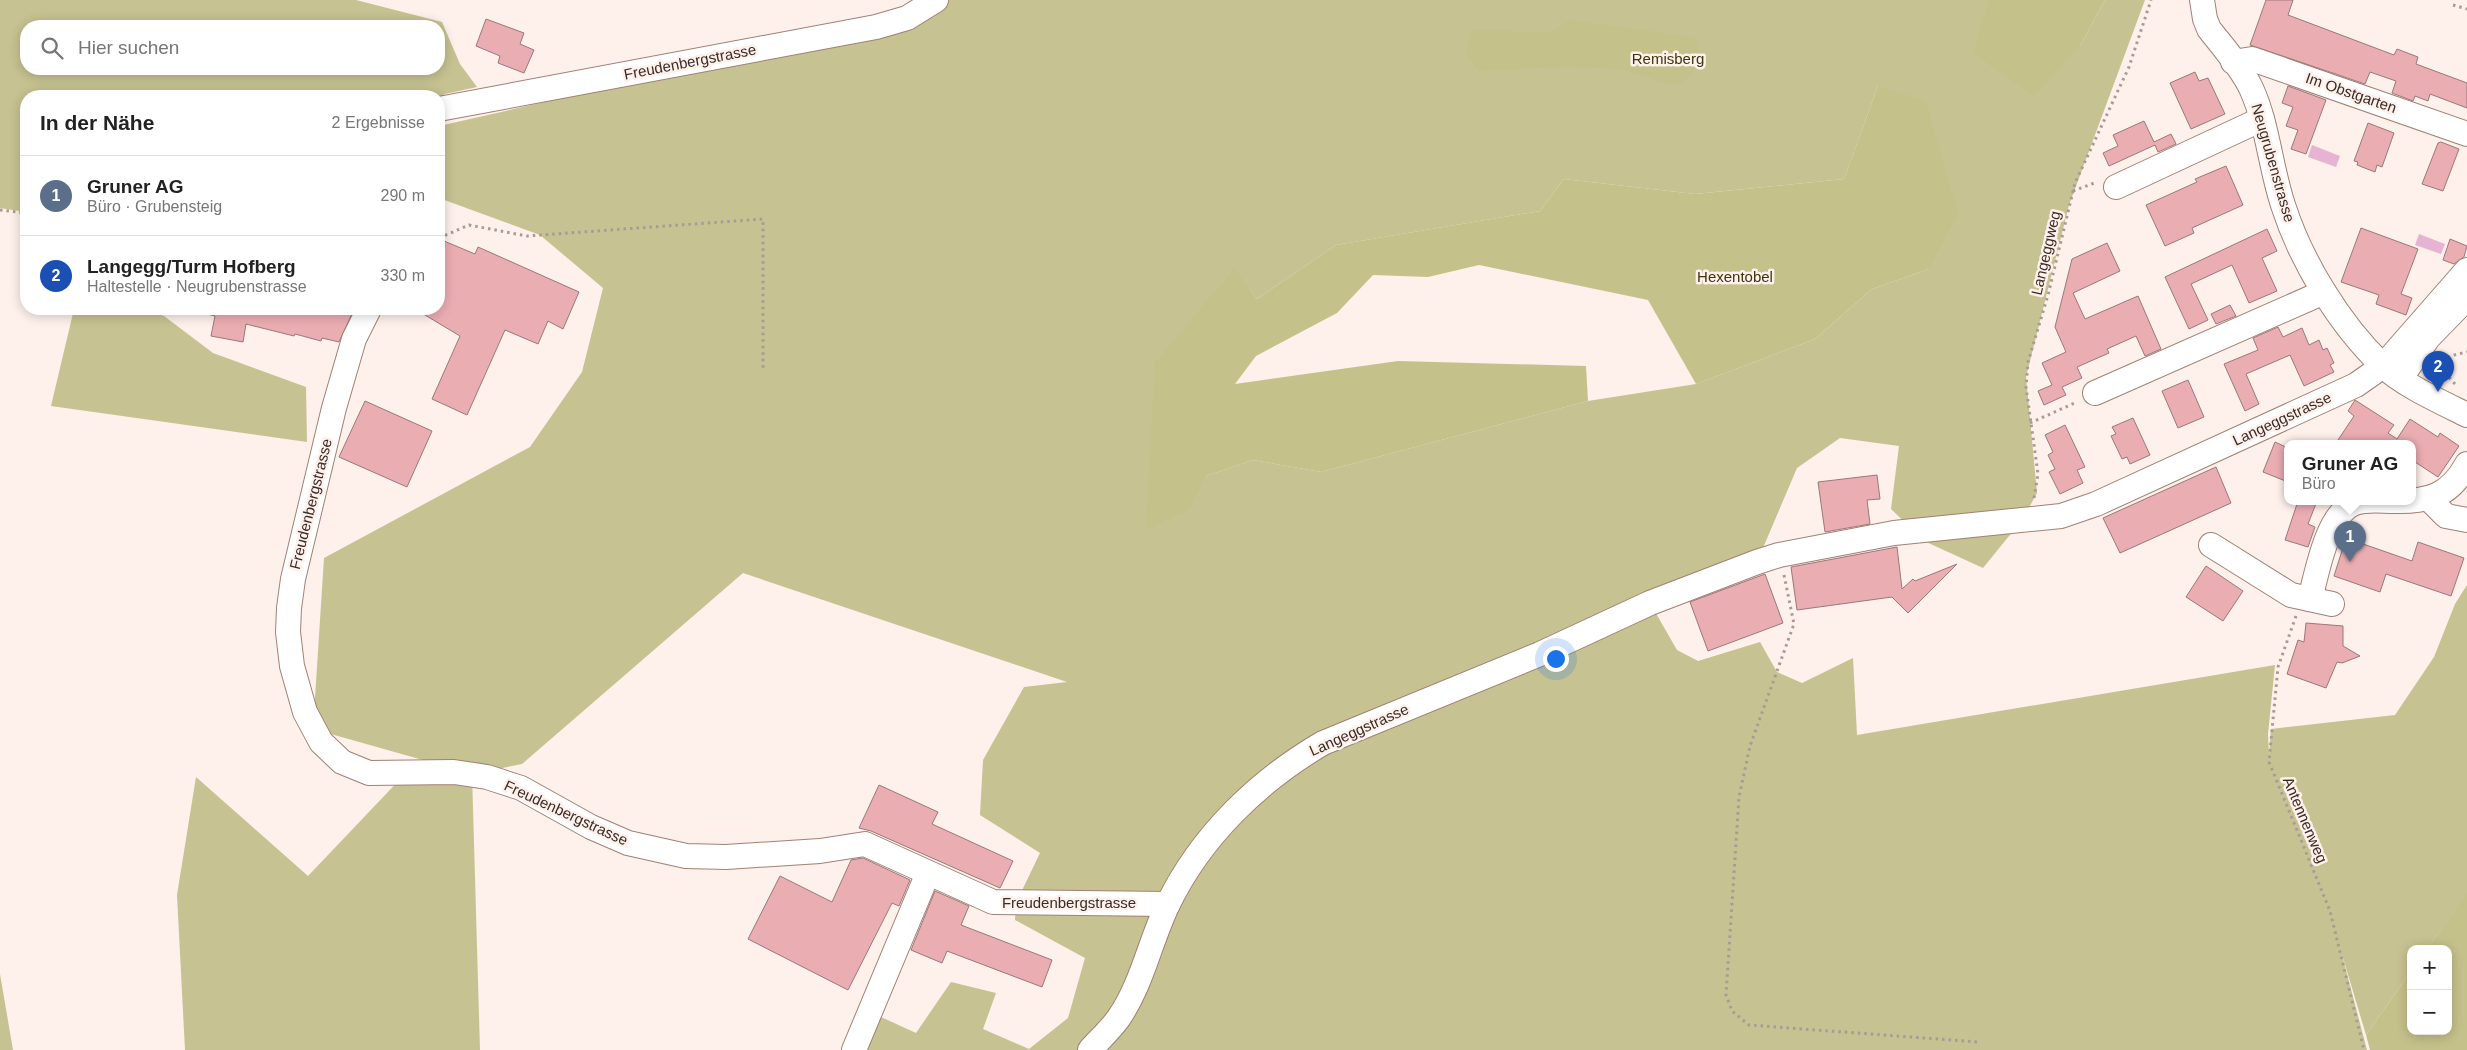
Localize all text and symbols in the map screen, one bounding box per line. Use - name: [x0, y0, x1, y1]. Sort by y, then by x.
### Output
- search box: [20, 20, 445, 75]
- icon: search: [38, 34, 66, 62]
- text: Hier suchen: [78, 37, 179, 58]
- street label: Freudenbergstrasse: [622, 40, 757, 83]
- park label: Remisberg: [1632, 50, 1704, 67]
- street label: Im Obstgarten: [2303, 69, 2399, 116]
- street label: Neugrubenstrasse: [2248, 102, 2299, 224]
- text: In der Nähe: [40, 111, 154, 134]
- text: 2 Ergebnisse: [332, 114, 425, 131]
- text: Gruner AG: [87, 176, 183, 197]
- text: 1: [52, 187, 60, 204]
- text: 290 m: [381, 187, 425, 204]
- text: Büro · Grubensteig: [87, 198, 222, 215]
- street label: Langeggweg: [2028, 209, 2063, 297]
- text: Langegg/Turm Hofberg: [87, 256, 296, 277]
- text: 2: [52, 267, 60, 284]
- text: 330 m: [381, 267, 425, 284]
- park label: Hexentobel: [1697, 268, 1773, 285]
- text: Haltestelle · Neugrubenstrasse: [87, 278, 307, 295]
- pin: 2: [2422, 351, 2454, 392]
- street label: Langeggstrasse: [2230, 388, 2334, 449]
- street label: Freudenbergstrasse: [286, 437, 335, 571]
- popup: [2284, 440, 2416, 505]
- text: Gruner AG: [2302, 453, 2398, 474]
- text: Büro: [2302, 475, 2336, 492]
- pin: 1: [2334, 521, 2366, 562]
- your location: [1543, 646, 1569, 672]
- street label: Langeggstrasse: [1307, 700, 1411, 759]
- street label: Antennenweg: [2280, 774, 2331, 865]
- street label: Freudenbergstrasse: [502, 776, 631, 849]
- street label: Freudenbergstrasse: [1002, 894, 1136, 911]
- map controls: [2407, 945, 2452, 1035]
- button: +: [2407, 945, 2452, 990]
- button: −: [2407, 990, 2452, 1035]

